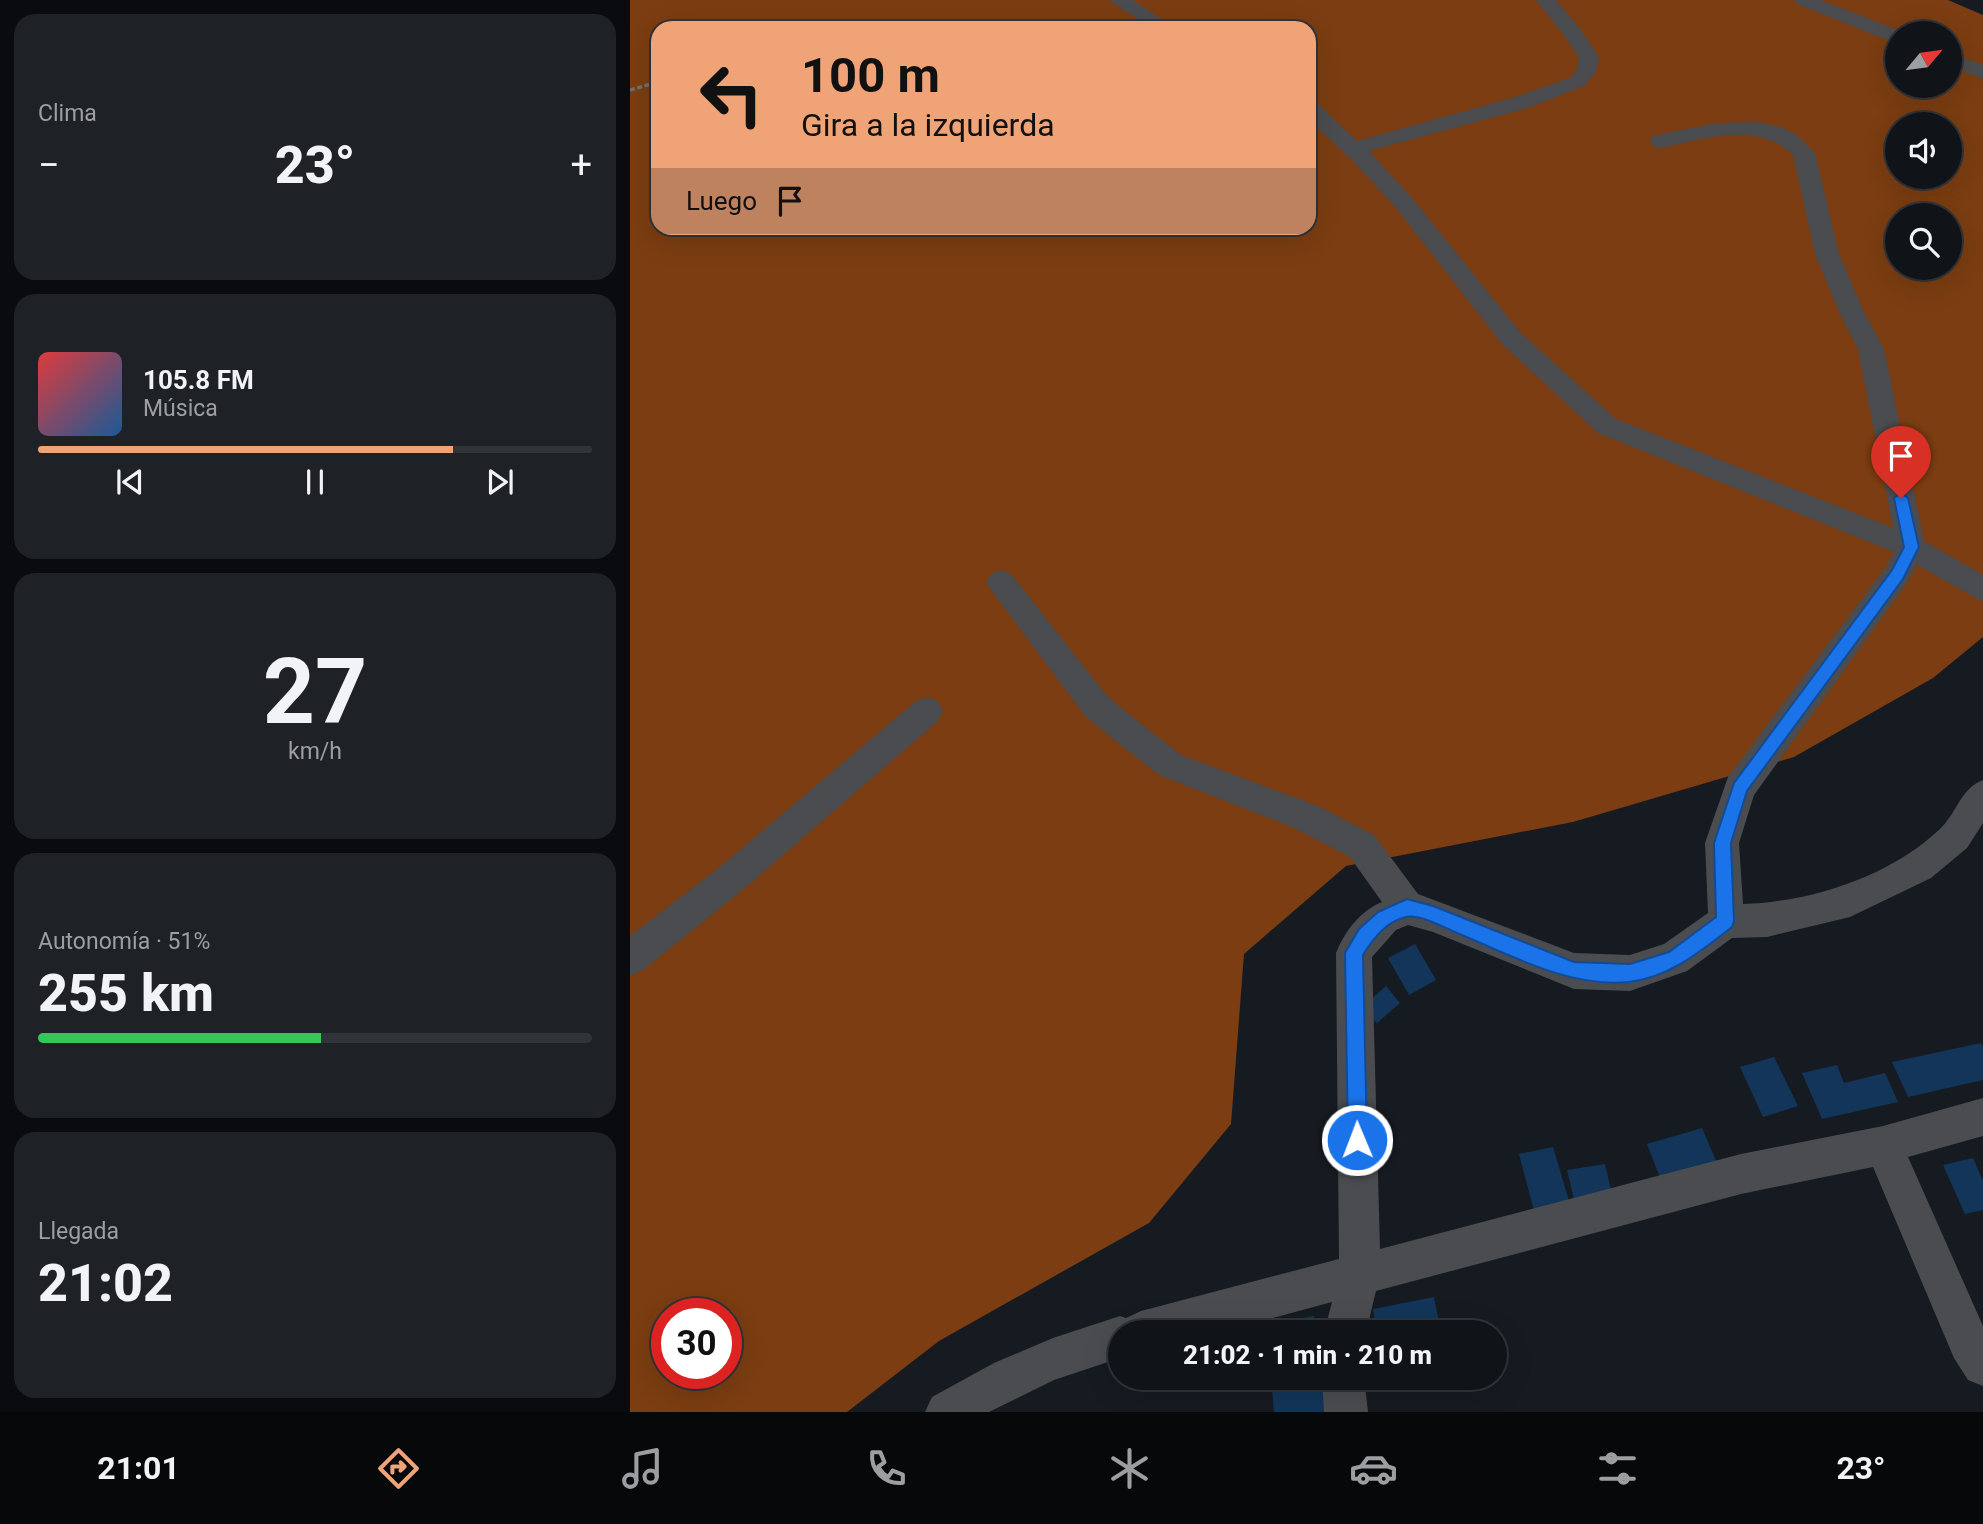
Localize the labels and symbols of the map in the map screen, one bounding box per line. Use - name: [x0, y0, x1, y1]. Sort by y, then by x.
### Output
- north arrow: [1885, 21, 1962, 98]
- pin: [1871, 426, 1931, 498]
- position arrow: [1320, 1103, 1394, 1177]
- speed limit sign: 30: [651, 1298, 742, 1389]

